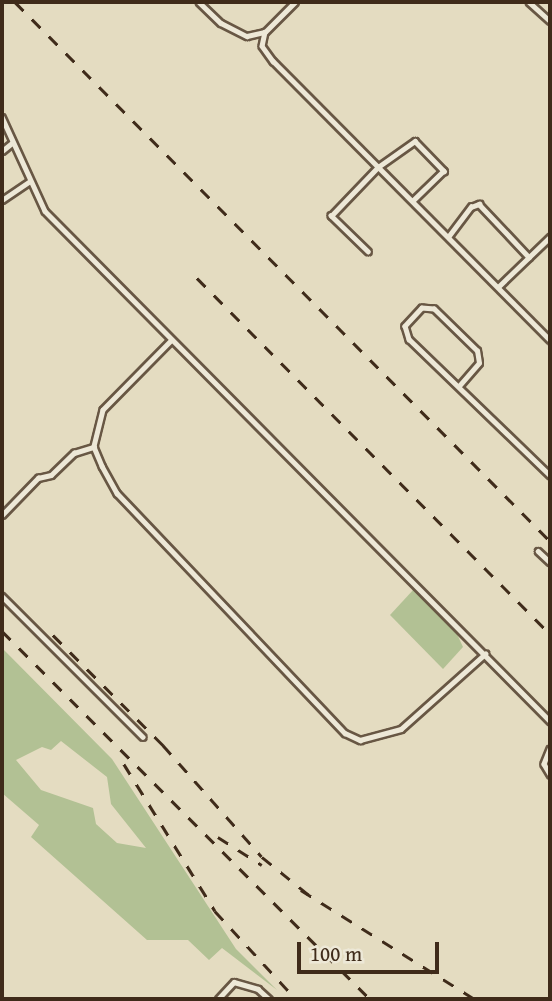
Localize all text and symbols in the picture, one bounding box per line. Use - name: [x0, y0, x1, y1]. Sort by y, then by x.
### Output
- scale bar: [300, 928, 442, 972]
- text: 100 m: [310, 938, 362, 969]

